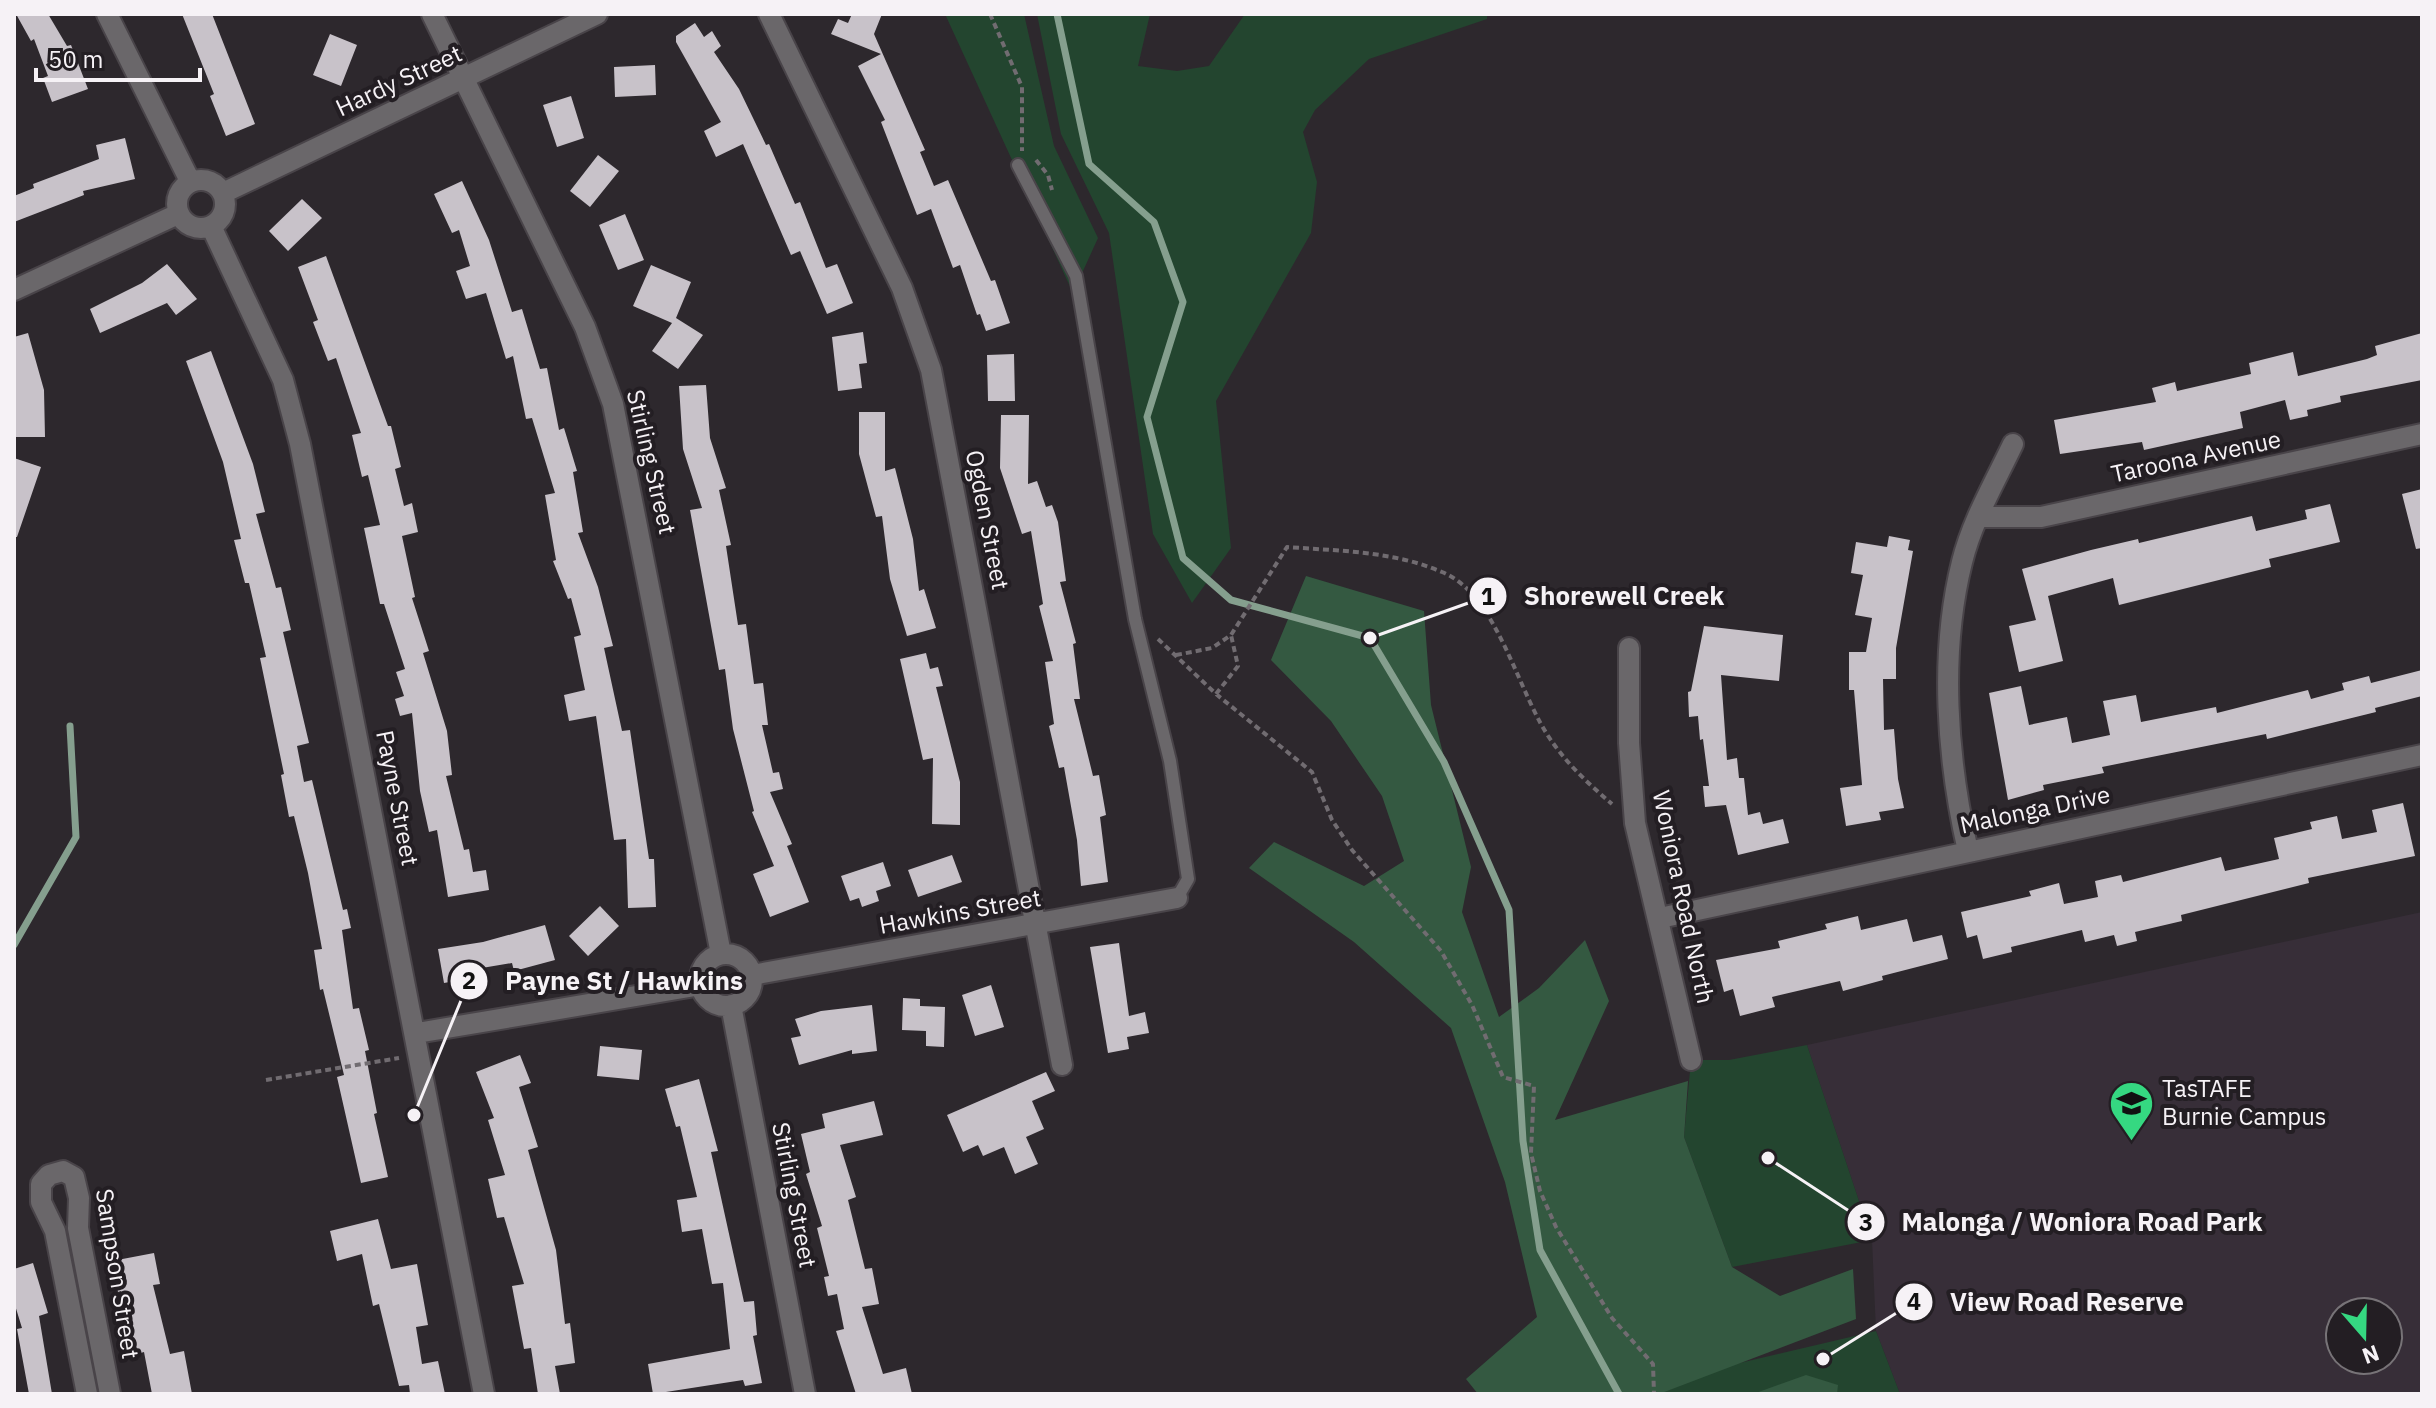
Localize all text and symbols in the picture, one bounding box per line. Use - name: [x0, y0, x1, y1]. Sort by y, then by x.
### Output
- scale bar: [36, 32, 200, 82]
- street label: Hardy Street: [330, 37, 467, 123]
- text: 50 m: [48, 43, 103, 75]
- street label: Stirling Street: [620, 386, 684, 537]
- street label: Taroona Avenue: [2108, 422, 2284, 490]
- street label: Ogden Street: [959, 447, 1017, 592]
- callout: Shorewell Creek: [1468, 571, 1740, 621]
- text: Shorewell Creek: [1524, 578, 1724, 612]
- text: 1: [1481, 580, 1495, 612]
- street label: Payne Street: [369, 727, 427, 868]
- street label: Malonga Drive: [1957, 777, 2113, 841]
- street label: Woniora Road North: [1646, 787, 1722, 1006]
- street label: Hawkins Street: [876, 881, 1043, 941]
- callout: Payne St / Hawkins: [449, 956, 759, 1006]
- text: Payne St / Hawkins: [505, 963, 743, 997]
- text: 2: [462, 964, 476, 996]
- place label: TasTAFE Burnie Campus: [2162, 1072, 2327, 1132]
- school or university icon: TasTAFE Burnie Campus: [2107, 1079, 2155, 1142]
- street label: Stirling Street: [765, 1119, 825, 1270]
- street label: Sampson Street: [89, 1186, 147, 1361]
- callout: Malonga / Woniora Road Park: [1846, 1197, 2279, 1247]
- text: Malonga / Woniora Road Park: [1902, 1204, 2262, 1238]
- text: 3: [1859, 1206, 1873, 1238]
- callout: View Road Reserve: [1894, 1277, 2200, 1327]
- text: View Road Reserve: [1950, 1284, 2184, 1318]
- text: 4: [1907, 1285, 1921, 1317]
- north arrow: [2324, 1296, 2404, 1376]
- text: N: [2359, 1339, 2383, 1372]

